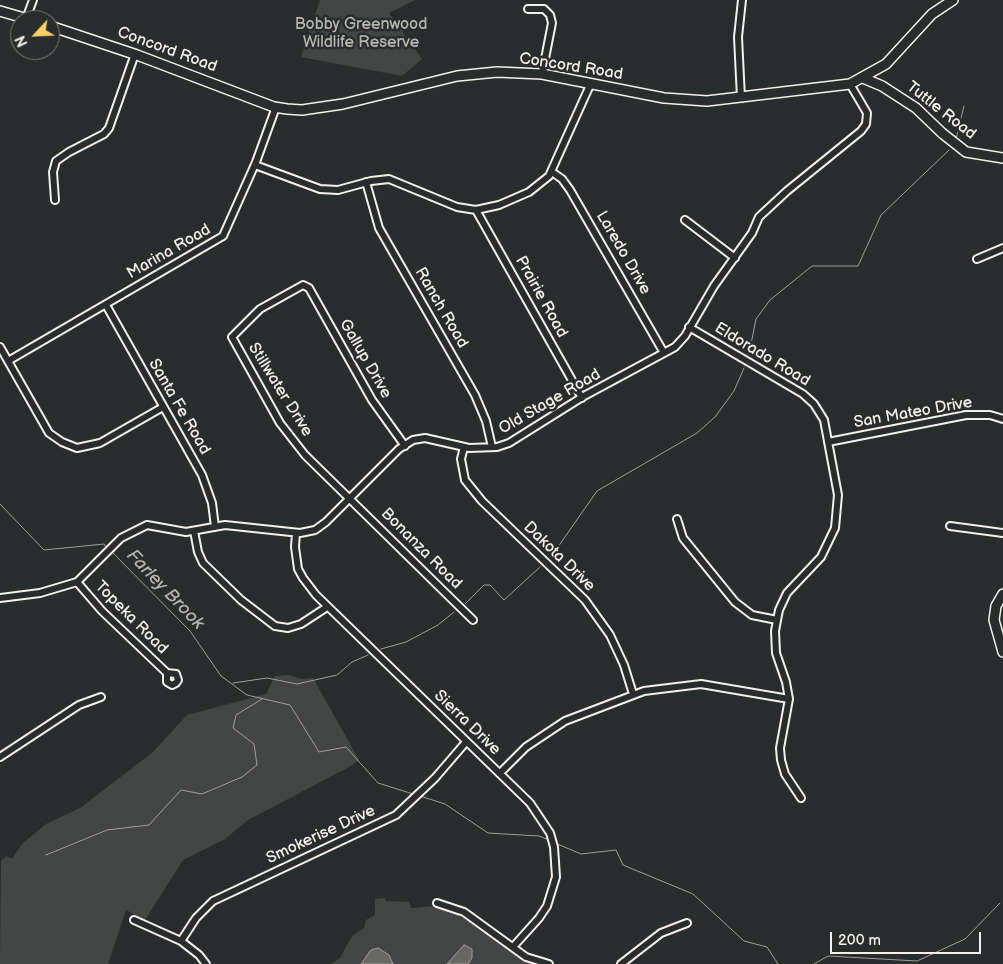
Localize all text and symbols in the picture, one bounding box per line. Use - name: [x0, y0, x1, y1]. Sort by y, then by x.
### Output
- north arrow: [10, 10, 60, 60]
- park label: Bobby Greenwood Wildlife Reserve: [295, 15, 427, 53]
- street label: Concord Road: [115, 23, 219, 77]
- text: N: [12, 33, 32, 49]
- street label: Concord Road: [518, 49, 624, 85]
- street label: Tuttle Road: [902, 78, 980, 144]
- street label: Laredo Drive: [591, 208, 655, 298]
- street label: Marina Road: [124, 220, 214, 284]
- street label: Prairie Road: [511, 253, 571, 341]
- street label: Ranch Road: [410, 264, 472, 352]
- street label: Gallup Drive: [335, 316, 395, 402]
- street label: Eldorado Road: [711, 319, 813, 391]
- street label: Stillwater Drive: [244, 340, 316, 440]
- street label: Santa Fe Road: [144, 356, 214, 458]
- street label: Old Stage Road: [496, 365, 604, 439]
- street label: San Mateo Drive: [852, 393, 974, 433]
- street label: Bonanza Road: [376, 504, 466, 594]
- street label: Dakota Drive: [519, 518, 599, 596]
- water label: Farley Brook: [121, 545, 209, 635]
- street label: Topeka Road: [90, 577, 172, 659]
- street label: Sierra Drive: [430, 687, 504, 759]
- street label: Smokerise Drive: [264, 801, 378, 869]
- scale bar: [833, 922, 984, 954]
- text: 200 m: [838, 931, 881, 950]

